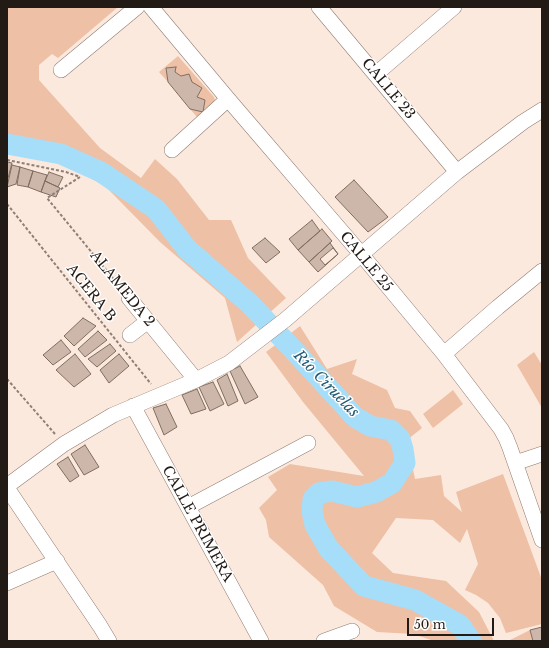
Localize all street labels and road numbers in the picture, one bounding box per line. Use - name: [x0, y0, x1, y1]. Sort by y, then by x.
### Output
- street label: CALLE 23: [358, 55, 418, 123]
- street label: CALLE 25: [336, 229, 396, 295]
- street label: ALAMEDA 2: [86, 248, 158, 330]
- street label: ACERA B: [63, 261, 119, 325]
- street label: CALLE PRIMERA: [158, 463, 236, 585]

